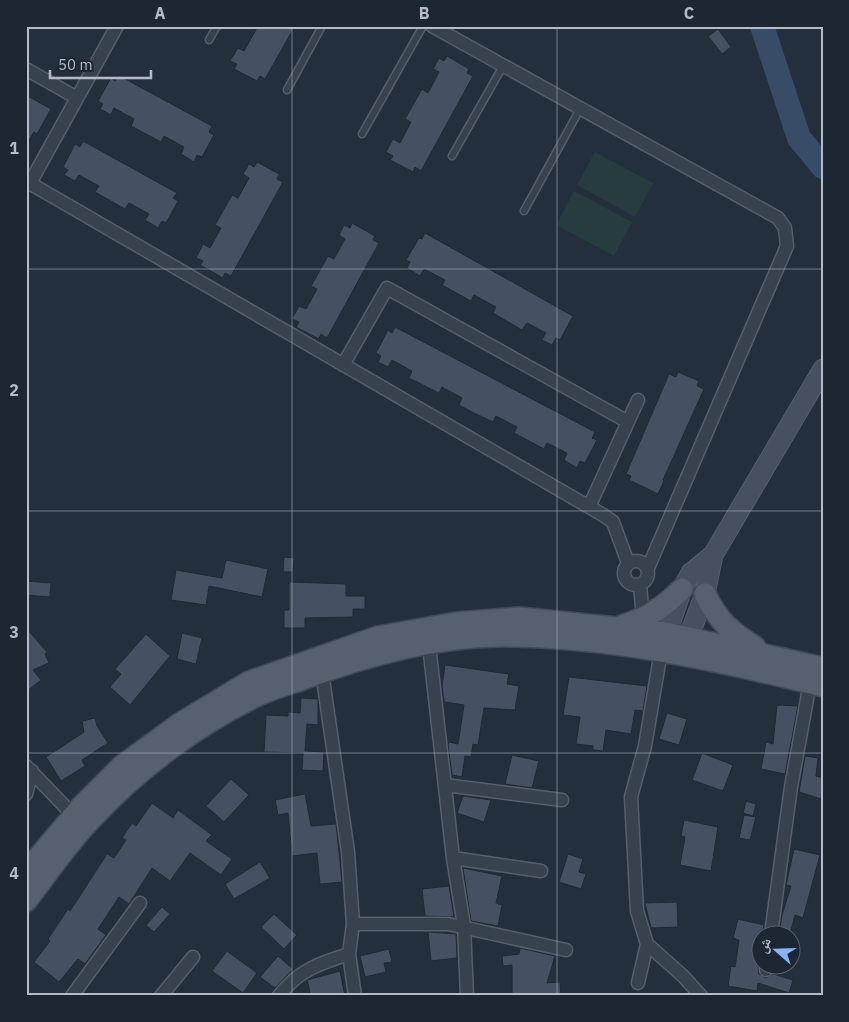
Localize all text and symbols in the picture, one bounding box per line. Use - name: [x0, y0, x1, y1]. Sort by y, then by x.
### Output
- text: A: [155, 3, 166, 23]
- text: B: [419, 3, 430, 23]
- text: C: [684, 3, 694, 23]
- scale bar: [50, 48, 151, 80]
- text: 50 m: [58, 55, 93, 74]
- text: 1: [9, 138, 19, 158]
- text: 2: [9, 380, 19, 400]
- text: 3: [9, 622, 19, 642]
- text: 4: [9, 863, 19, 883]
- north arrow: [752, 924, 802, 974]
- text: ش: [753, 935, 775, 956]

